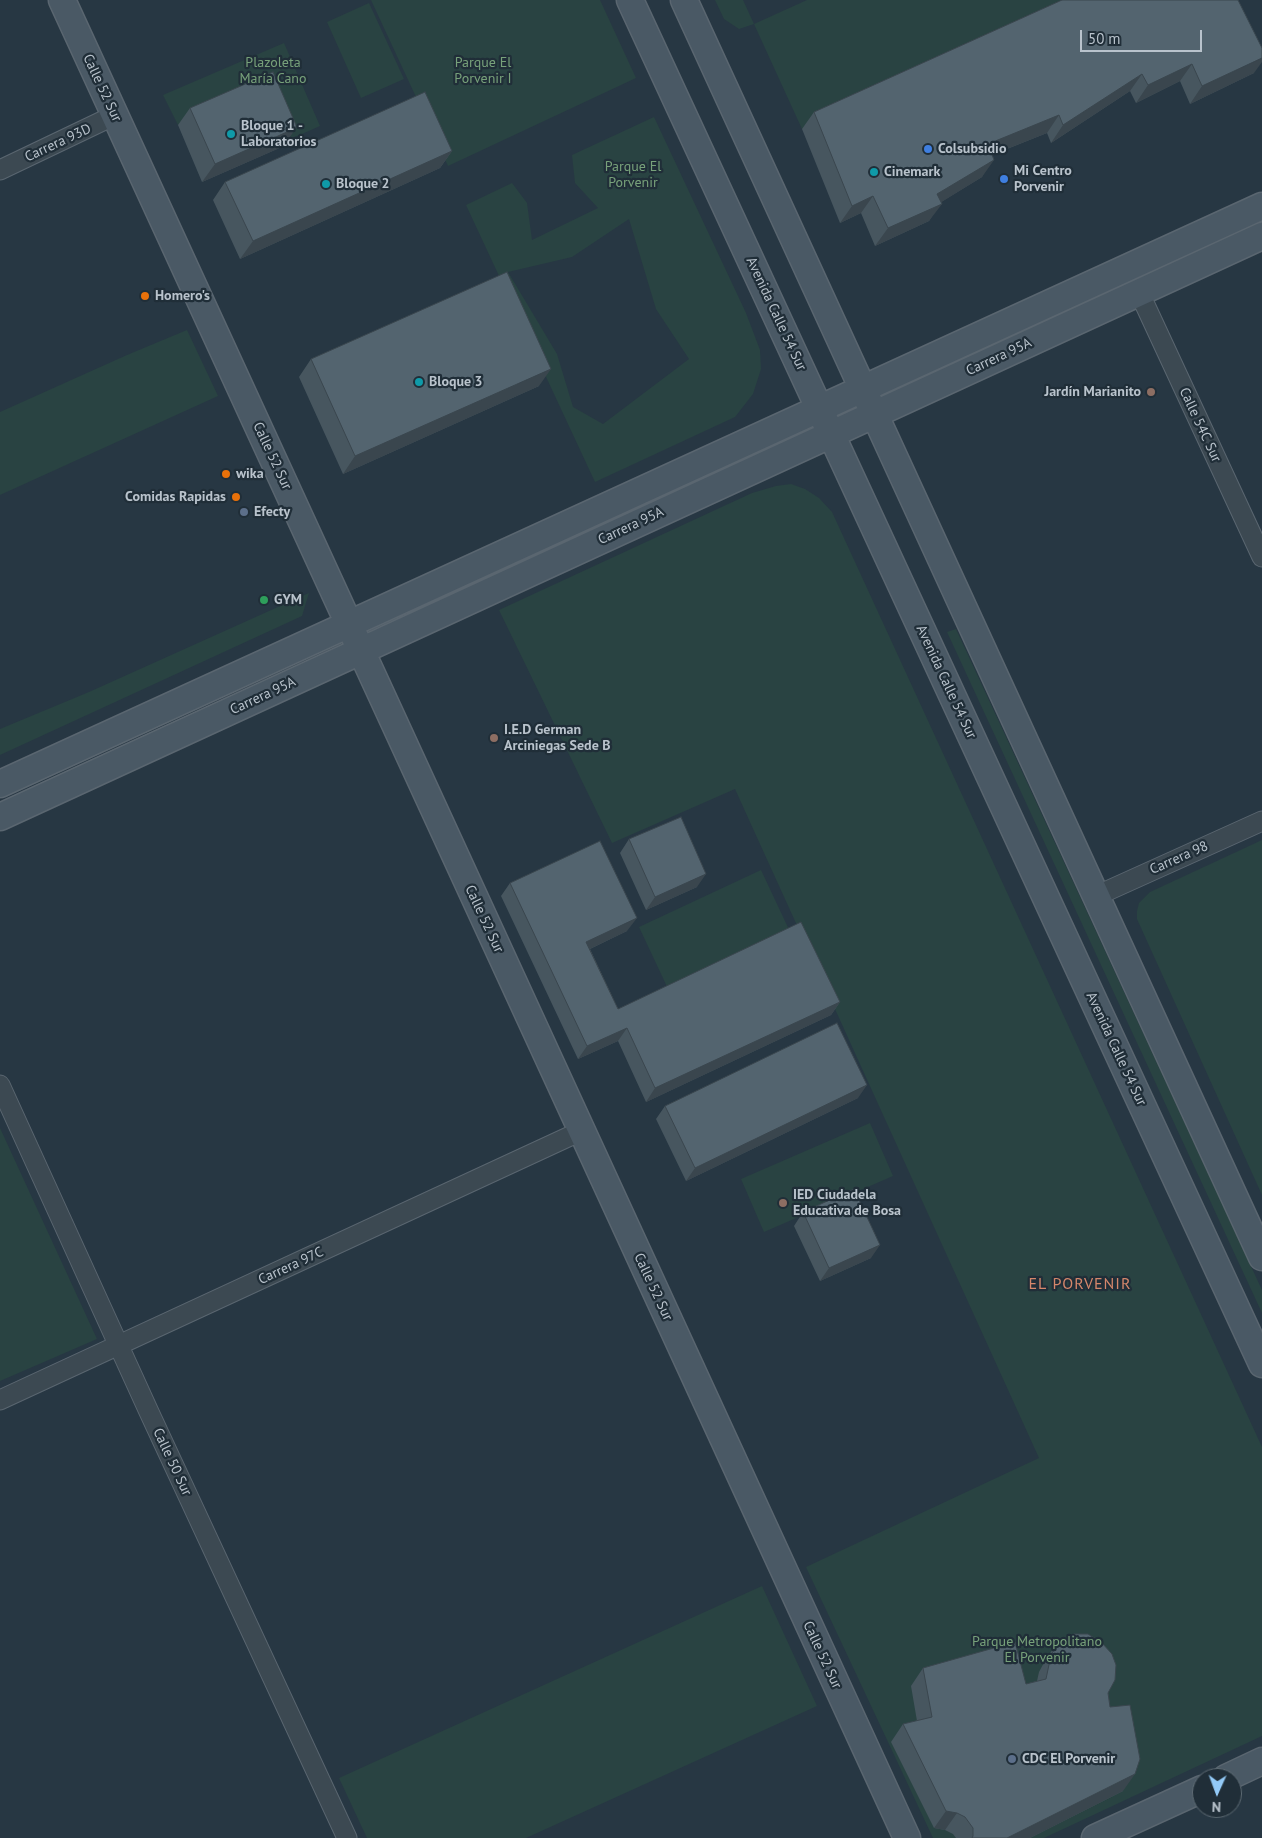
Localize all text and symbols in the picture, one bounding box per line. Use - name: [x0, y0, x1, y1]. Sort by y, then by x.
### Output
- scale bar: [1082, 20, 1204, 52]
- text: 50 m: [1088, 29, 1121, 48]
- street label: Calle 52 Sur: [79, 52, 125, 124]
- park label: Plazoleta María Cano: [239, 55, 307, 88]
- park label: Parque El Porvenir I: [454, 55, 512, 88]
- place label: Bloque 1 - Laboratorios: [241, 118, 316, 150]
- street label: Carrera 93D: [22, 120, 94, 166]
- marker: Bloque 1 - Laboratorios: [225, 128, 237, 140]
- place label: Colsubsidio: [938, 141, 1006, 157]
- marker: Colsubsidio: [922, 143, 934, 155]
- park label: Parque El Porvenir: [605, 159, 661, 192]
- place label: Mi Centro Porvenir: [1014, 163, 1072, 196]
- place label: Cinemark: [884, 164, 940, 180]
- marker: Cinemark: [868, 166, 880, 178]
- marker: Mi Centro Porvenir: [998, 173, 1010, 185]
- place label: Bloque 2: [336, 176, 390, 192]
- marker: Bloque 2: [320, 178, 332, 190]
- street label: Avenida Calle 54 Sur: [742, 254, 810, 374]
- place label: Homero's: [155, 288, 210, 304]
- marker: Homero's: [139, 290, 151, 302]
- street label: Carrera 95A: [964, 335, 1034, 379]
- place label: Bloque 3: [429, 374, 483, 390]
- marker: Bloque 3: [413, 376, 425, 388]
- place label: Jardín Marianito: [1044, 384, 1141, 400]
- street label: Calle 54C Sur: [1175, 385, 1225, 465]
- marker: Jardín Marianito: [1145, 386, 1157, 398]
- street label: Calle 52 Sur: [249, 420, 295, 492]
- place label: wika: [236, 466, 264, 482]
- marker: wika: [220, 468, 232, 480]
- place label: Comidas Rapidas: [125, 489, 226, 505]
- marker: Comidas Rapidas: [230, 491, 242, 503]
- place label: Efecty: [254, 504, 290, 520]
- street label: Carrera 95A: [596, 504, 666, 548]
- marker: Efecty: [238, 506, 250, 518]
- place label: GYM: [274, 592, 302, 608]
- marker: GYM: [258, 594, 270, 606]
- street label: Avenida Calle 54 Sur: [912, 622, 980, 742]
- street label: Carrera 95A: [228, 674, 298, 718]
- place label: I.E.D German Arciniegas Sede B: [504, 722, 611, 754]
- marker: I.E.D German Arciniegas Sede B: [488, 732, 500, 744]
- street label: Carrera 98: [1147, 838, 1211, 878]
- street label: Calle 52 Sur: [461, 883, 507, 955]
- street label: Avenida Calle 54 Sur: [1082, 989, 1150, 1109]
- place label: IED Ciudadela Educativa de Bosa: [793, 1187, 901, 1220]
- marker: IED Ciudadela Educativa de Bosa: [777, 1197, 789, 1209]
- street label: Carrera 97C: [256, 1244, 326, 1288]
- street label: Calle 52 Sur: [630, 1251, 676, 1323]
- district label: EL PORVENIR: [1027, 1274, 1133, 1294]
- street label: Calle 50 Sur: [149, 1426, 195, 1498]
- street label: Calle 52 Sur: [799, 1619, 845, 1691]
- park label: Parque Metropolitano El Porvenir: [972, 1634, 1102, 1666]
- place label: CDC El Porvenir: [1022, 1751, 1115, 1767]
- marker: CDC El Porvenir: [1006, 1753, 1018, 1765]
- north arrow: [1192, 1768, 1242, 1818]
- text: N: [1212, 1798, 1221, 1816]

